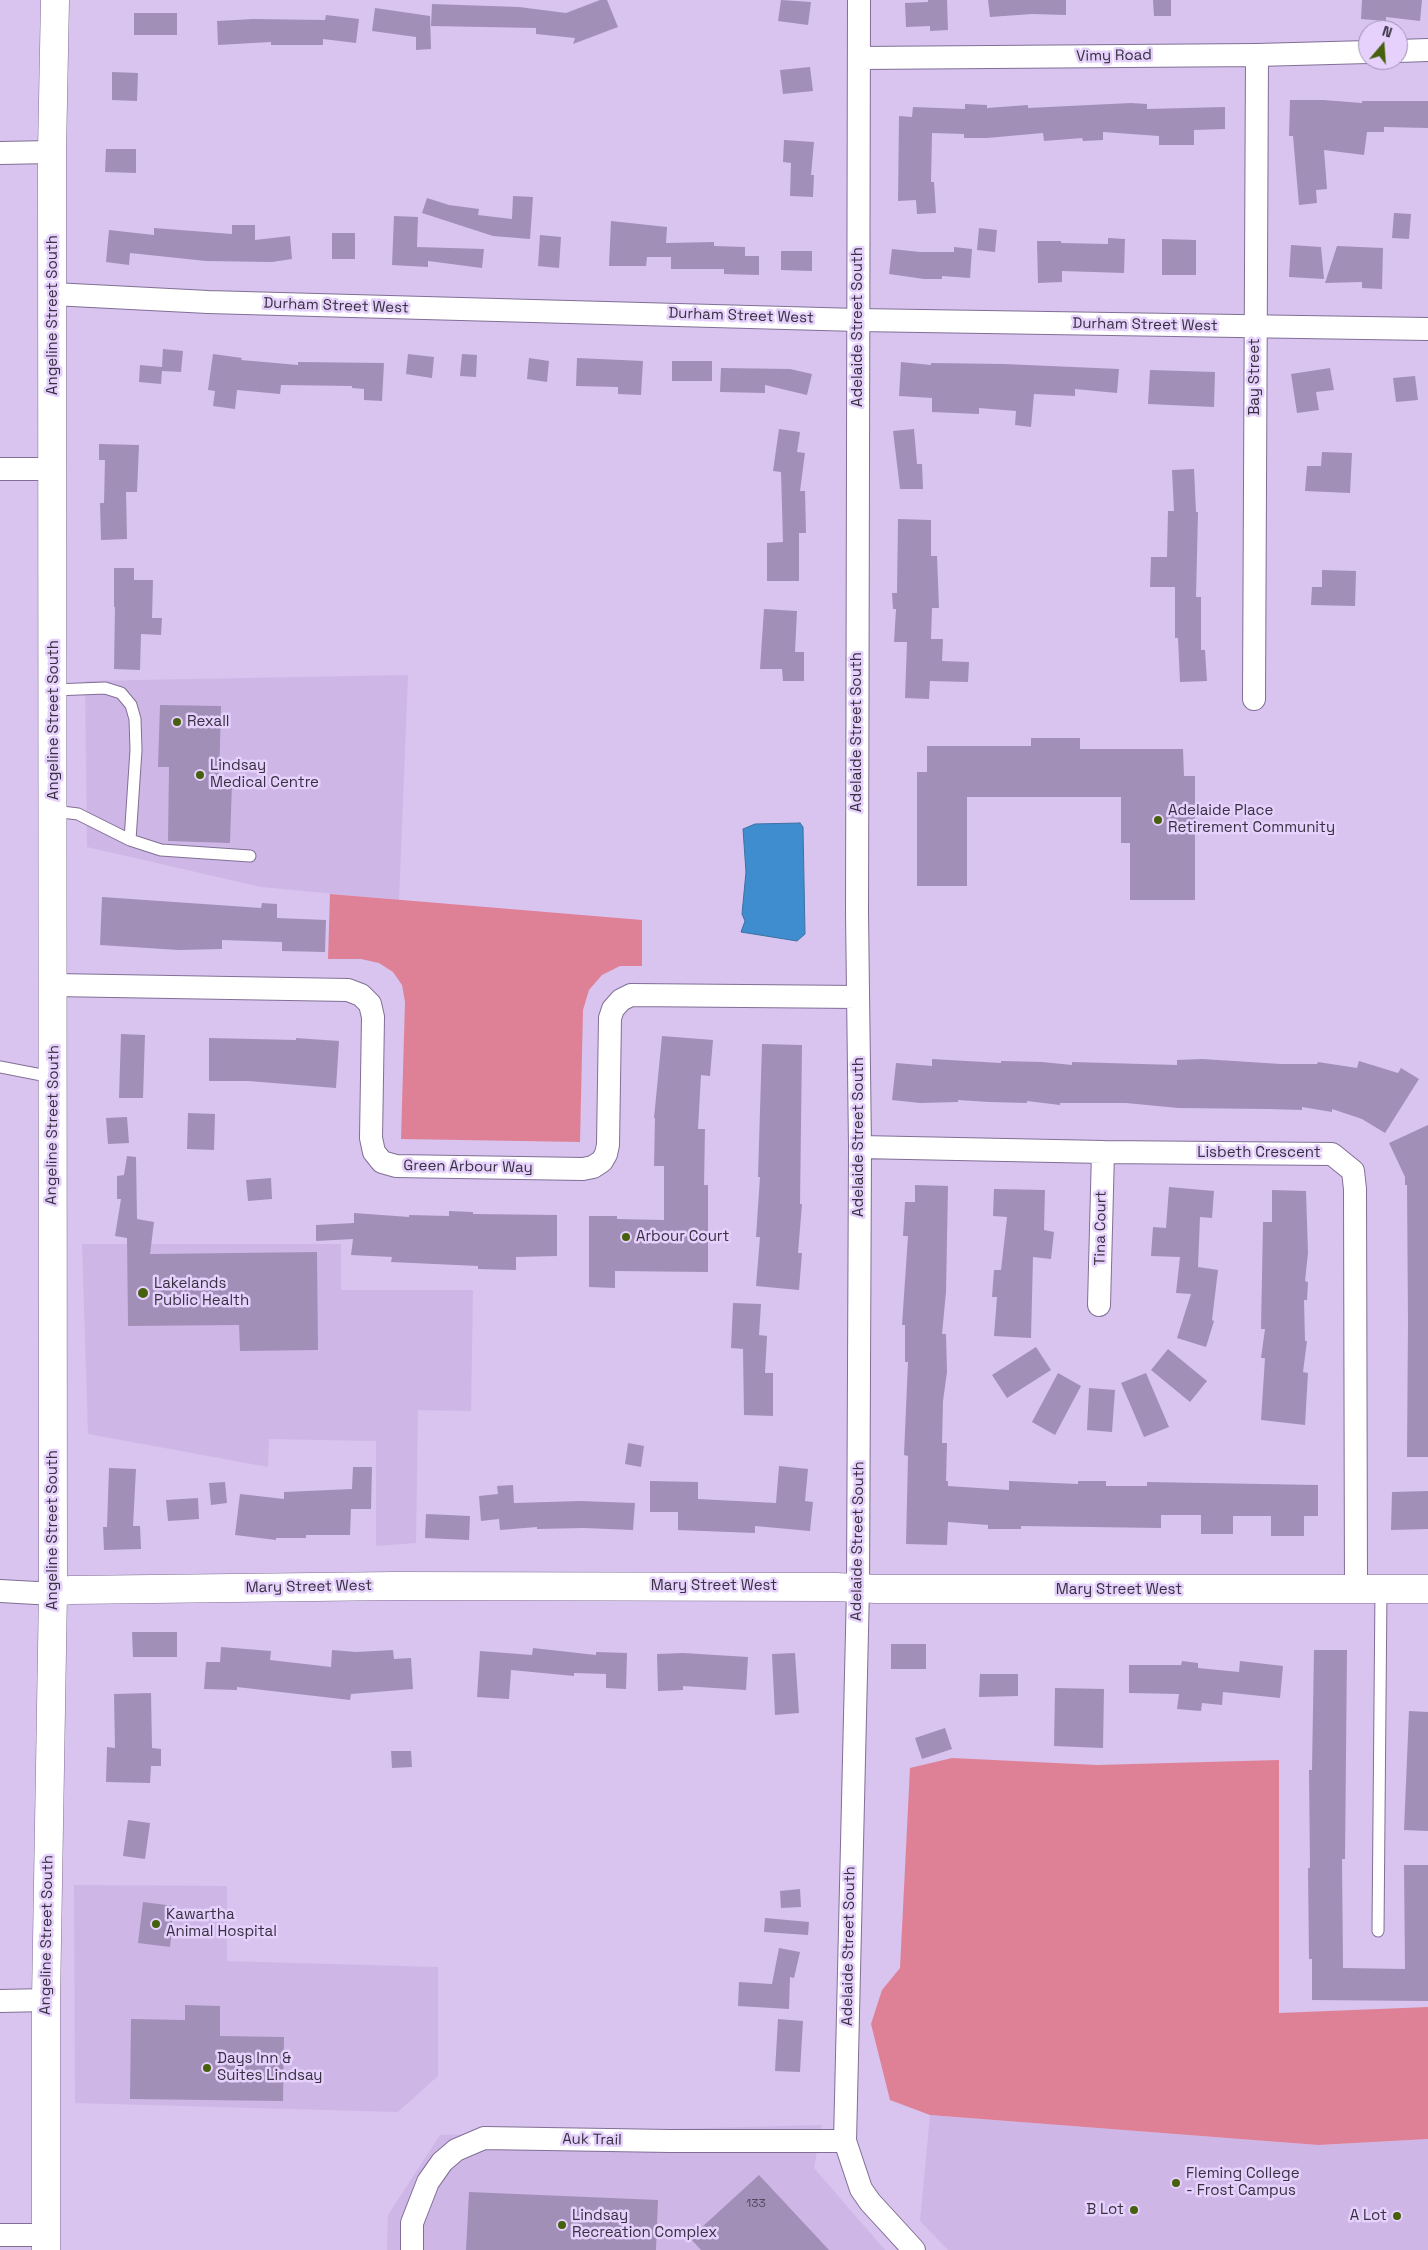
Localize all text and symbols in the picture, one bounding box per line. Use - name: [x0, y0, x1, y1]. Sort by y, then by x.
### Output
- north arrow: [1358, 20, 1408, 70]
- text: N: [1380, 22, 1395, 42]
- street label: Vimy Road: [1076, 46, 1152, 66]
- street label: Angeline Street South: [44, 235, 62, 395]
- street label: Adelaide Street South: [849, 247, 867, 407]
- street label: Durham Street West: [263, 294, 409, 318]
- street label: Durham Street West: [668, 304, 814, 328]
- street label: Durham Street West: [1072, 315, 1218, 335]
- street label: Bay Street: [1246, 338, 1264, 416]
- street label: Angeline Street South: [45, 640, 63, 800]
- street label: Adelaide Street South: [848, 652, 866, 812]
- place label: Rexall: [187, 713, 230, 731]
- marker: Rexall: [171, 716, 183, 728]
- place label: Lindsay Medical Centre: [210, 757, 319, 792]
- marker: Lindsay Medical Centre: [194, 769, 206, 781]
- place label: Adelaide Place Retirement Community: [1168, 802, 1335, 837]
- marker: Adelaide Place Retirement Community: [1152, 814, 1164, 826]
- street label: Angeline Street South: [43, 1045, 63, 1205]
- street label: Adelaide Street South: [850, 1057, 868, 1217]
- street label: Lisbeth Crescent: [1197, 1144, 1321, 1162]
- street label: Green Arbour Way: [403, 1157, 533, 1177]
- street label: Tina Court: [1091, 1191, 1111, 1265]
- place label: Arbour Court: [636, 1228, 729, 1246]
- marker: Arbour Court: [620, 1231, 632, 1243]
- place label: Lakelands Public Health: [154, 1275, 249, 1310]
- marker: Lakelands Public Health: [136, 1286, 150, 1300]
- street label: Angeline Street South: [44, 1450, 62, 1610]
- street label: Adelaide Street South: [848, 1461, 868, 1621]
- street label: Mary Street West: [246, 1577, 372, 1597]
- street label: Mary Street West: [651, 1577, 777, 1595]
- street label: Mary Street West: [1056, 1581, 1182, 1599]
- street label: Angeline Street South: [37, 1855, 57, 2015]
- street label: Adelaide Street South: [839, 1866, 859, 2026]
- place label: Kawartha Animal Hospital: [166, 1906, 277, 1941]
- marker: Kawartha Animal Hospital: [150, 1918, 162, 1930]
- place label: Days Inn & Suites Lindsay: [217, 2050, 323, 2085]
- marker: Days Inn & Suites Lindsay: [201, 2062, 213, 2074]
- street label: Auk Trail: [562, 2130, 622, 2150]
- place label: Fleming College - Frost Campus: [1186, 2165, 1300, 2200]
- marker: Fleming College - Frost Campus: [1170, 2177, 1182, 2189]
- house number: 133: [746, 2197, 766, 2211]
- place label: B Lot: [1086, 2201, 1124, 2219]
- marker: B Lot: [1128, 2204, 1140, 2216]
- place label: Lindsay Recreation Complex: [572, 2207, 717, 2242]
- place label: A Lot: [1350, 2207, 1387, 2225]
- marker: A Lot: [1391, 2210, 1403, 2222]
- marker: Lindsay Recreation Complex: [556, 2219, 568, 2231]

